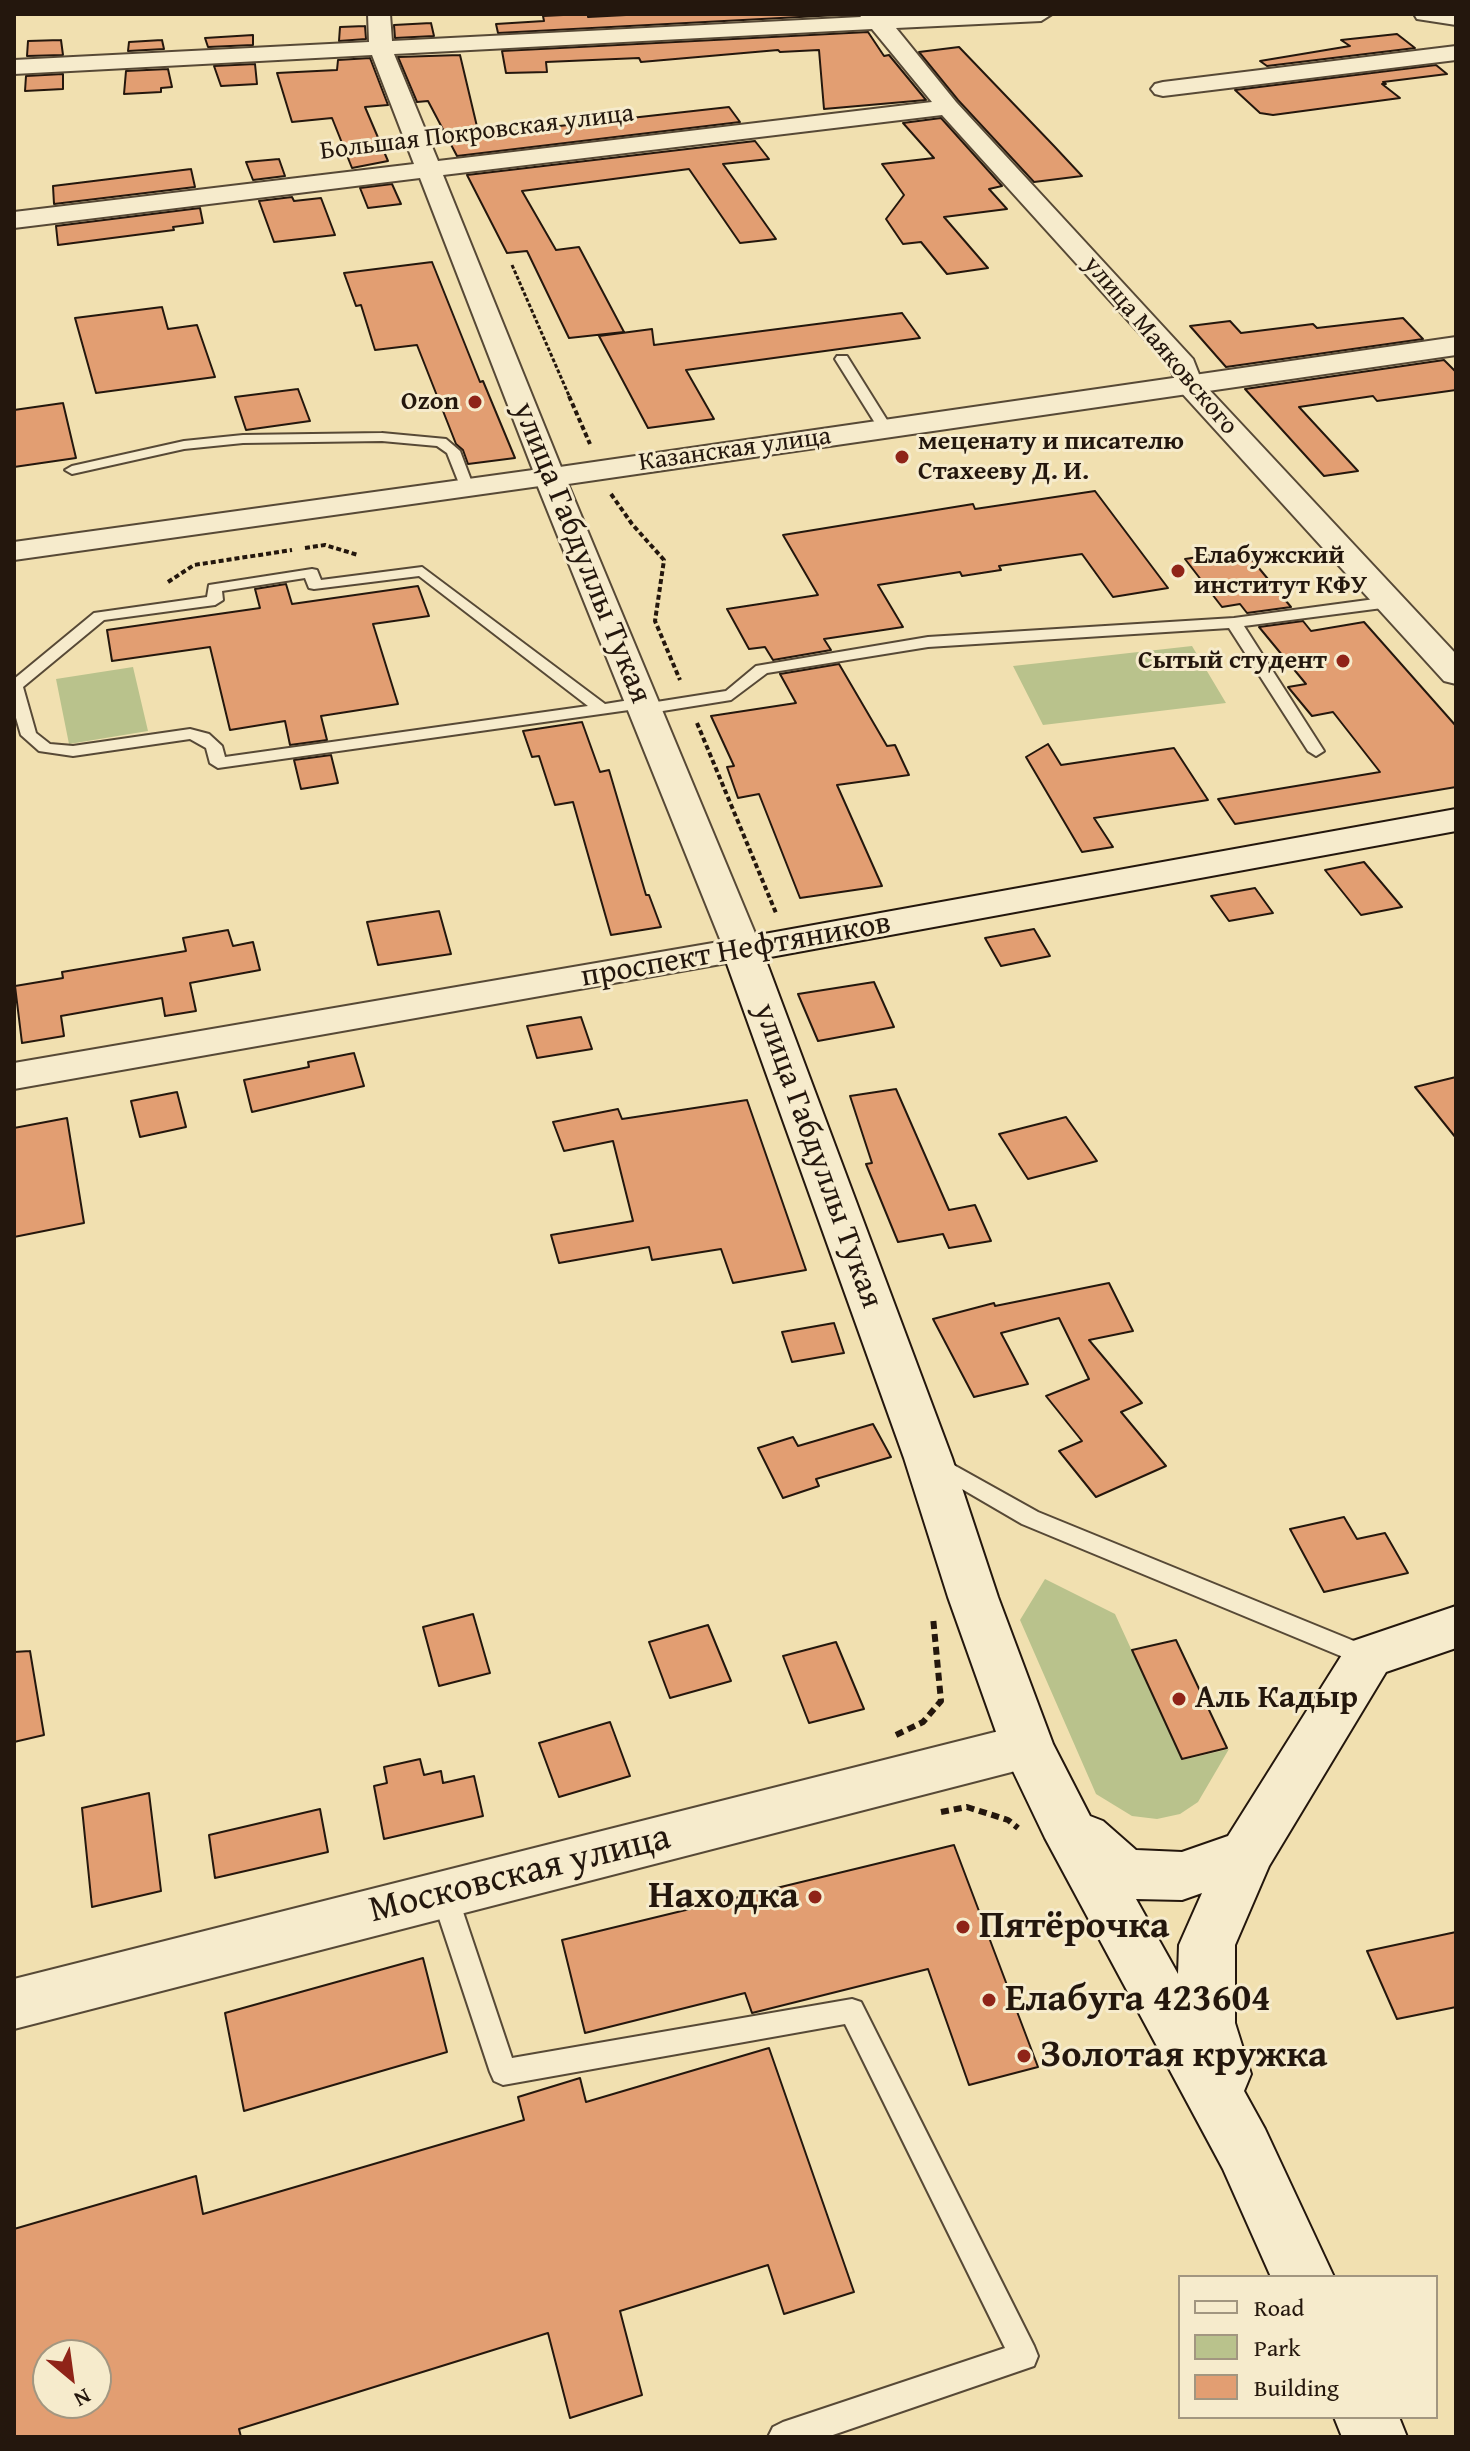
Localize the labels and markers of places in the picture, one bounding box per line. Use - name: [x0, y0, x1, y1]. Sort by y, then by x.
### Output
- place label: Ozon: [401, 386, 459, 418]
- marker: Ozon: [466, 393, 484, 411]
- place label: меценату и писателю Стахееву Д. И.: [918, 426, 1184, 488]
- marker: меценату и писателю Стахееву Д. И.: [893, 448, 911, 466]
- place label: Елабужский институт КФУ: [1194, 540, 1367, 602]
- marker: Елабужский институт КФУ: [1169, 562, 1187, 580]
- place label: Сытый студент: [1138, 645, 1327, 677]
- marker: Сытый студент: [1334, 652, 1352, 670]
- place label: Аль Кадыр: [1195, 1680, 1358, 1718]
- marker: Аль Кадыр: [1170, 1690, 1188, 1708]
- place label: Находка: [648, 1874, 799, 1920]
- marker: Находка: [806, 1888, 824, 1906]
- place label: Пятёрочка: [979, 1904, 1169, 1950]
- marker: Пятёрочка: [954, 1918, 972, 1936]
- place label: Елабуга 423604: [1005, 1977, 1271, 2023]
- marker: Елабуга 423604: [980, 1991, 998, 2009]
- place label: Золотая кружка: [1040, 2033, 1328, 2079]
- marker: Золотая кружка: [1015, 2047, 1033, 2065]

